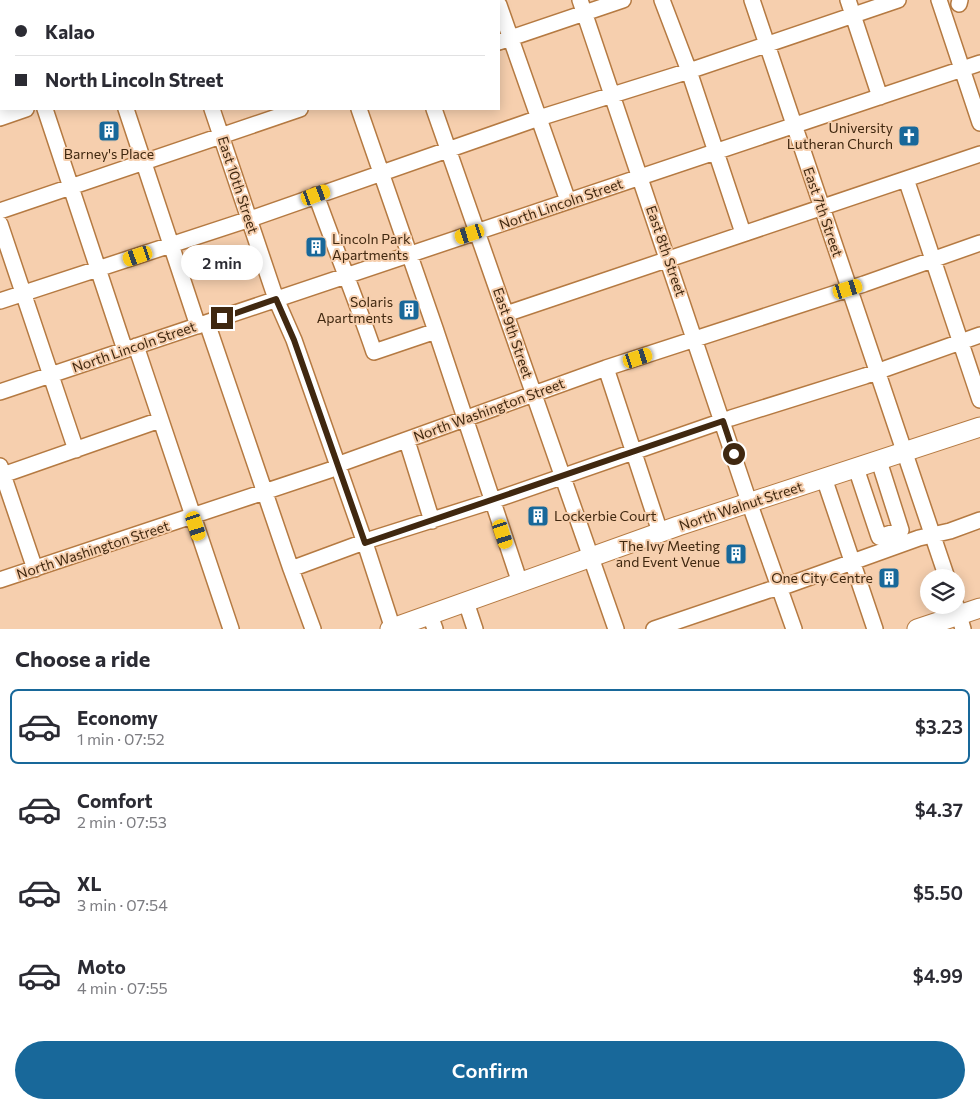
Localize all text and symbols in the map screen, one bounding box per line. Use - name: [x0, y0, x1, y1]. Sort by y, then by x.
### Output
- text: Kalao: [45, 20, 95, 43]
- text: North Lincoln Street: [45, 68, 224, 91]
- building icon: Barney's Place: [97, 119, 121, 143]
- place label: University Lutheran Church: [787, 119, 893, 152]
- church icon: University Lutheran Church: [897, 124, 921, 148]
- street label: East 10th Street: [215, 134, 262, 236]
- place label: Barney's Place: [64, 145, 154, 162]
- street label: East 7th Street: [800, 165, 847, 259]
- street label: North Lincoln Street: [497, 174, 625, 233]
- car: [299, 183, 332, 207]
- street label: East 8th Street: [643, 203, 690, 299]
- car: [453, 222, 486, 246]
- place label: Lincoln Park Apartments: [332, 230, 411, 263]
- building icon: Lincoln Park Apartments: [304, 235, 328, 259]
- car: [121, 244, 154, 268]
- callout: 2 min: [181, 246, 263, 280]
- text: 2 min: [202, 253, 242, 272]
- car: [831, 277, 864, 301]
- street label: East 9th Street: [490, 285, 537, 381]
- place label: Solaris Apartments: [317, 293, 393, 326]
- building icon: Solaris Apartments: [397, 298, 421, 322]
- route end: [211, 307, 233, 329]
- street label: North Lincoln Street: [70, 317, 198, 376]
- car: [621, 346, 654, 370]
- street label: North Washington Street: [411, 374, 567, 445]
- route start: [723, 443, 745, 465]
- street label: North Walnut Street: [677, 477, 805, 534]
- building icon: Lockerbie Court: [526, 504, 550, 528]
- place label: Lockerbie Court: [554, 507, 657, 524]
- car: [184, 509, 207, 543]
- street label: North Washington Street: [14, 517, 172, 582]
- car: [491, 517, 514, 551]
- place label: The Ivy Meeting and Event Venue: [616, 537, 720, 570]
- building icon: The Ivy Meeting and Event Venue: [724, 542, 748, 566]
- building icon: One City Centre: [877, 566, 901, 590]
- place label: One City Centre: [771, 569, 873, 586]
- map controls: [920, 569, 965, 614]
- button: layers: [920, 569, 965, 614]
- text: Choose a ride: [15, 645, 150, 672]
- icon: car: [17, 704, 62, 749]
- text: Economy: [77, 706, 158, 729]
- text: $3.23: [915, 715, 963, 738]
- text: 1 min · 07:52: [77, 729, 165, 748]
- icon: car: [17, 787, 62, 832]
- text: Comfort: [77, 789, 153, 812]
- text: $4.37: [915, 798, 963, 821]
- text: 2 min · 07:53: [77, 812, 167, 831]
- icon: car: [17, 870, 62, 915]
- text: XL: [77, 872, 102, 895]
- text: $5.50: [913, 881, 963, 904]
- text: 3 min · 07:54: [77, 895, 168, 914]
- icon: car: [17, 953, 62, 998]
- text: Moto: [77, 955, 126, 978]
- text: $4.99: [913, 964, 963, 987]
- text: 4 min · 07:55: [77, 978, 168, 997]
- button: Confirm: [15, 1041, 965, 1099]

